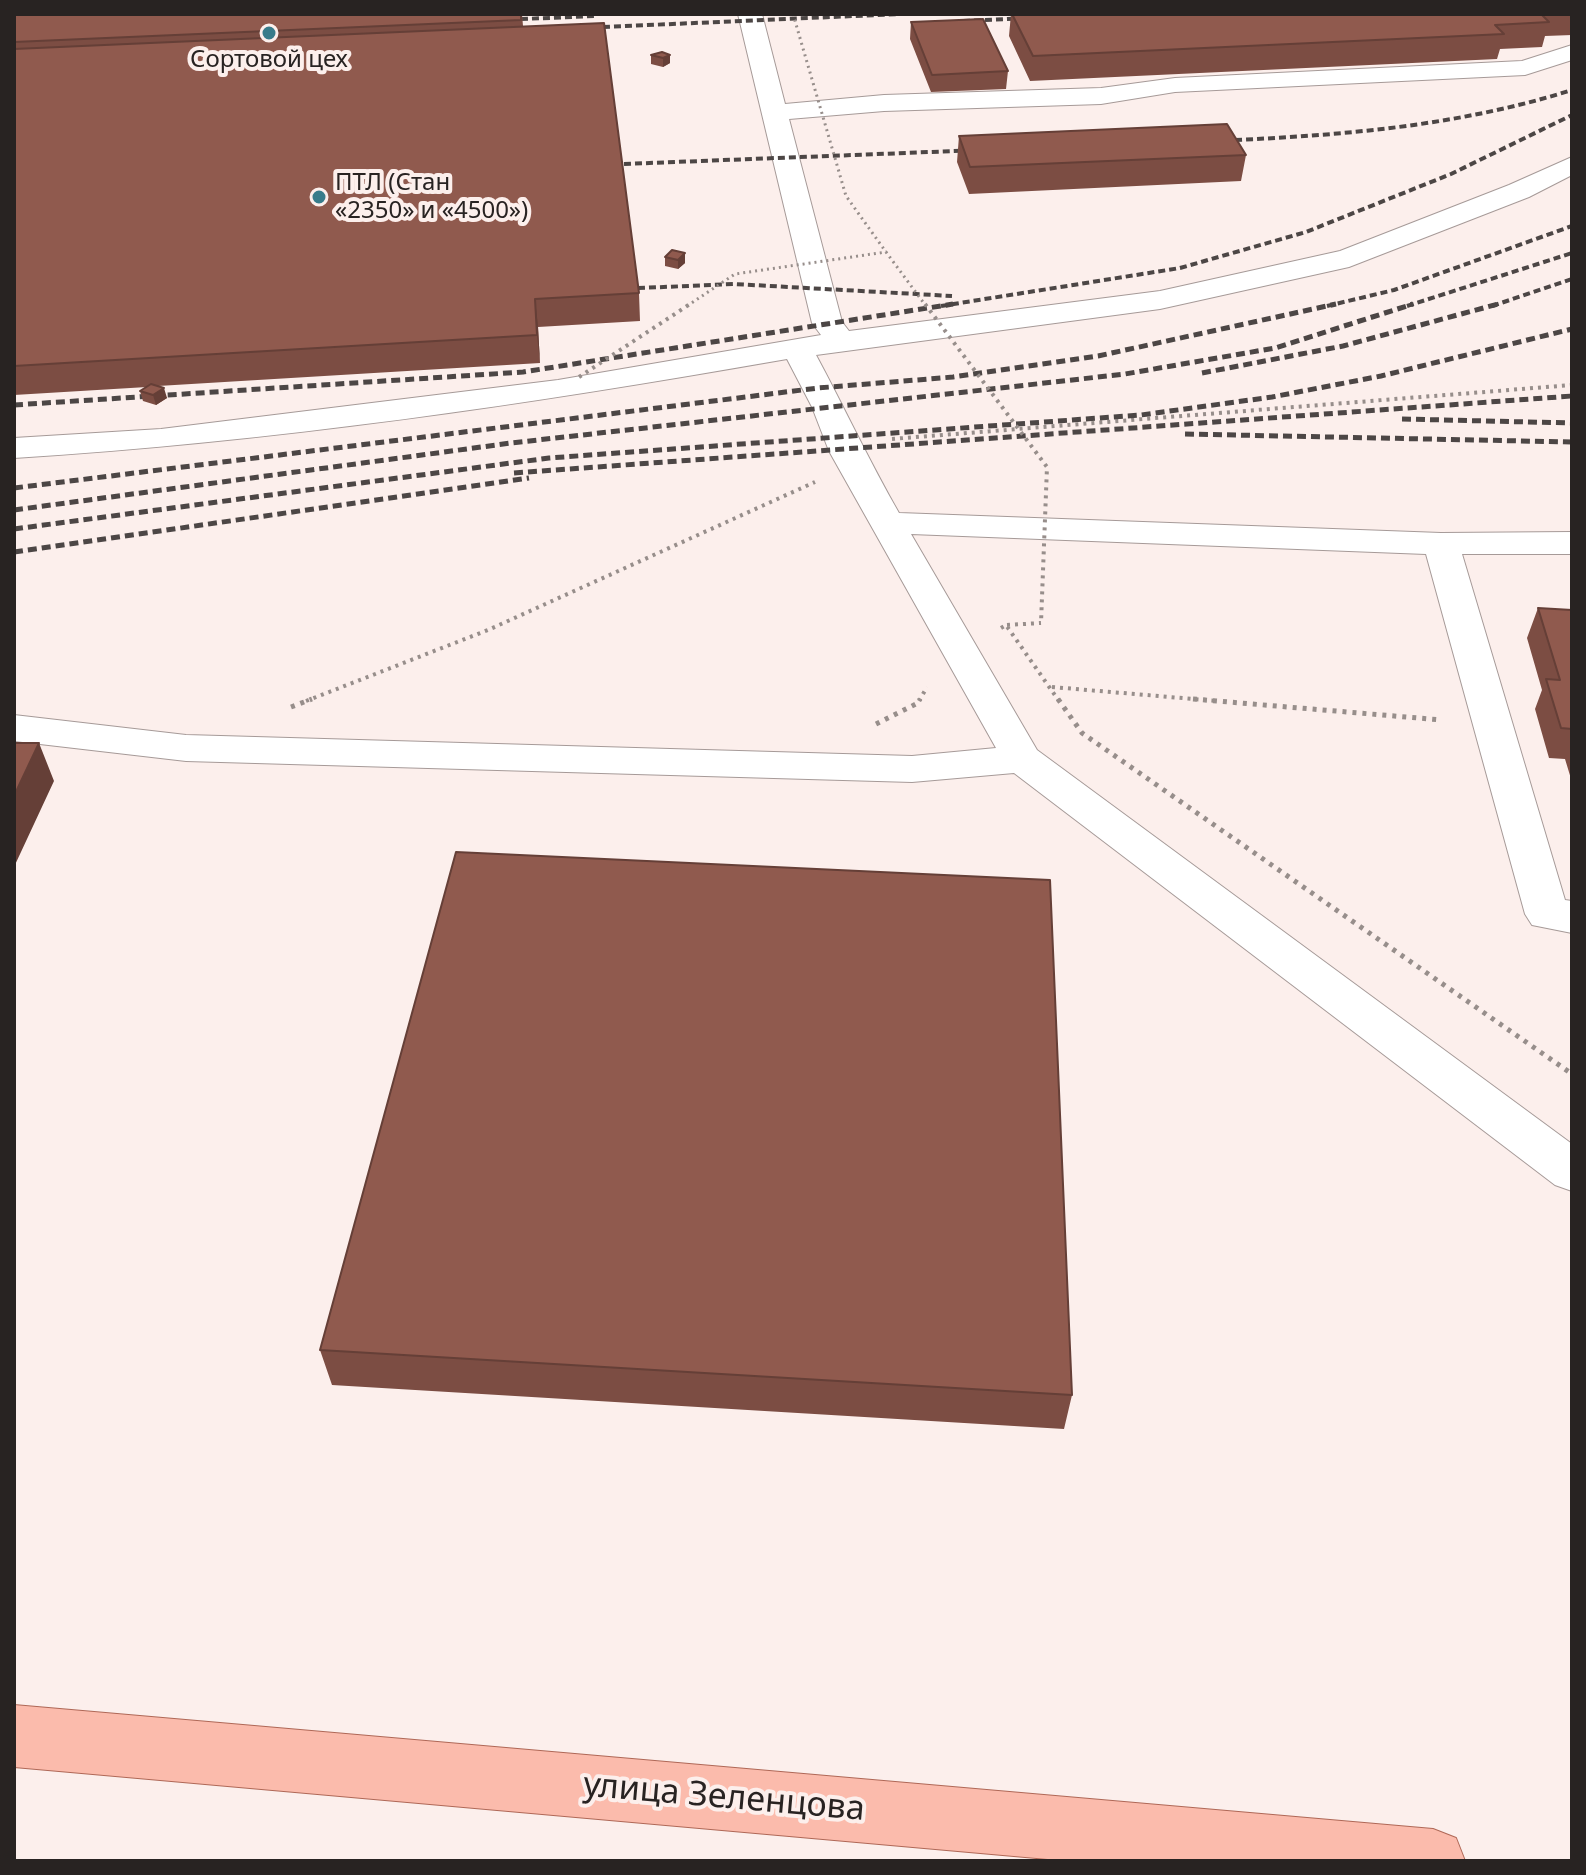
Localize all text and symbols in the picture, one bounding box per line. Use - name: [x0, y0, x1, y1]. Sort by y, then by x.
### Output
- marker: Сортовой цех: [260, 24, 278, 42]
- place label: Сортовой цех: [190, 46, 348, 74]
- place label: ПТЛ (Стан «2350» и «4500»): [335, 169, 528, 225]
- marker: ПТЛ (Стан «2350» и «4500»): [310, 188, 328, 206]
- street label: улица Зеленцова: [582, 1765, 866, 1831]

